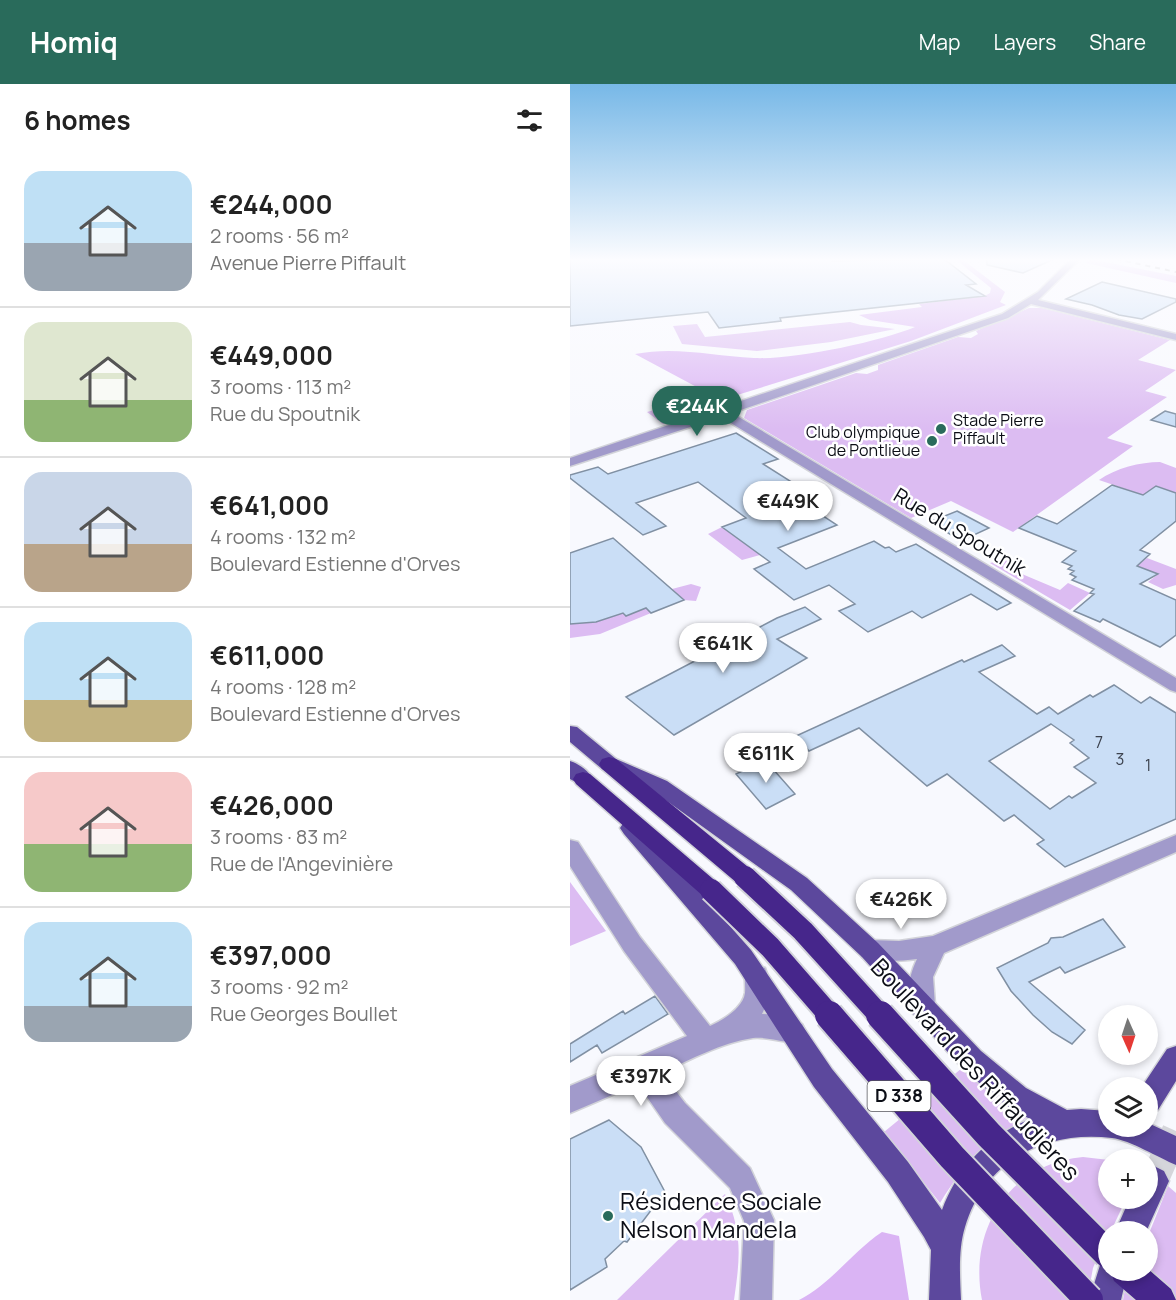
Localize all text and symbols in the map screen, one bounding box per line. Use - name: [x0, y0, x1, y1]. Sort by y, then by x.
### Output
- text: Homiq: [30, 23, 118, 61]
- text: Map: [919, 28, 960, 56]
- text: Layers: [993, 28, 1056, 56]
- text: Share: [1089, 28, 1146, 56]
- text: 6 homes: [24, 102, 131, 138]
- icon: filters: [513, 104, 546, 137]
- text: €244,000: [210, 186, 333, 222]
- icon: home: [72, 195, 144, 267]
- text: 2 rooms · 56 m²: [210, 222, 349, 249]
- text: Avenue Pierre Piffault: [210, 249, 406, 276]
- text: €449,000: [210, 337, 333, 373]
- icon: home: [72, 346, 144, 418]
- text: 3 rooms · 113 m²: [210, 373, 351, 400]
- pin: €244K: [655, 386, 739, 437]
- text: €244K: [666, 392, 728, 419]
- text: Rue du Spoutnik: [210, 400, 360, 427]
- place label: Stade Pierre Piffault: [953, 409, 1044, 449]
- place label: Club olympique de Pontlieue: [806, 421, 920, 461]
- marker: Stade Pierre Piffault: [934, 422, 948, 436]
- marker: Club olympique de Pontlieue: [925, 434, 939, 448]
- pin: €449K: [746, 481, 830, 532]
- street label: Rue du Spoutnik: [889, 481, 1033, 582]
- text: €641,000: [210, 487, 329, 523]
- text: €449K: [757, 487, 819, 514]
- icon: home: [72, 496, 144, 568]
- text: 4 rooms · 132 m²: [210, 523, 356, 550]
- text: Boulevard Estienne d'Orves: [210, 550, 461, 577]
- pin: €641K: [681, 623, 765, 674]
- text: €641K: [693, 629, 753, 656]
- text: €611,000: [210, 637, 324, 673]
- icon: home: [72, 646, 144, 718]
- text: 4 rooms · 128 m²: [210, 673, 356, 700]
- text: Boulevard Estienne d'Orves: [210, 700, 461, 727]
- house number: 7: [1095, 731, 1103, 753]
- pin: €611K: [724, 733, 808, 784]
- text: €611K: [738, 739, 794, 766]
- house number: 3: [1116, 748, 1124, 770]
- house number: 1: [1145, 754, 1151, 776]
- text: €426,000: [210, 787, 334, 823]
- icon: home: [72, 796, 144, 868]
- text: 3 rooms · 83 m²: [210, 823, 347, 850]
- text: Rue de l'Angevinière: [210, 850, 393, 877]
- pin: €426K: [859, 879, 943, 930]
- text: €426K: [870, 885, 932, 912]
- text: €397,000: [210, 937, 332, 973]
- icon: home: [72, 946, 144, 1018]
- street label: Boulevard des Riffaudières: [864, 951, 1088, 1187]
- text: 3 rooms · 92 m²: [210, 973, 349, 1000]
- text: Rue Georges Boullet: [210, 1000, 398, 1027]
- north arrow: [1098, 1005, 1158, 1065]
- map controls: [1098, 1005, 1158, 1281]
- pin: €397K: [599, 1056, 683, 1107]
- text: €397K: [610, 1062, 672, 1089]
- button: layers: [1098, 1077, 1158, 1137]
- road number: D 338: [868, 1081, 930, 1111]
- button: +: [1098, 1149, 1158, 1209]
- place label: Résidence Sociale Nelson Mandela: [620, 1184, 822, 1245]
- marker: Résidence Sociale Nelson Mandela: [601, 1209, 615, 1223]
- button: −: [1098, 1221, 1158, 1281]

